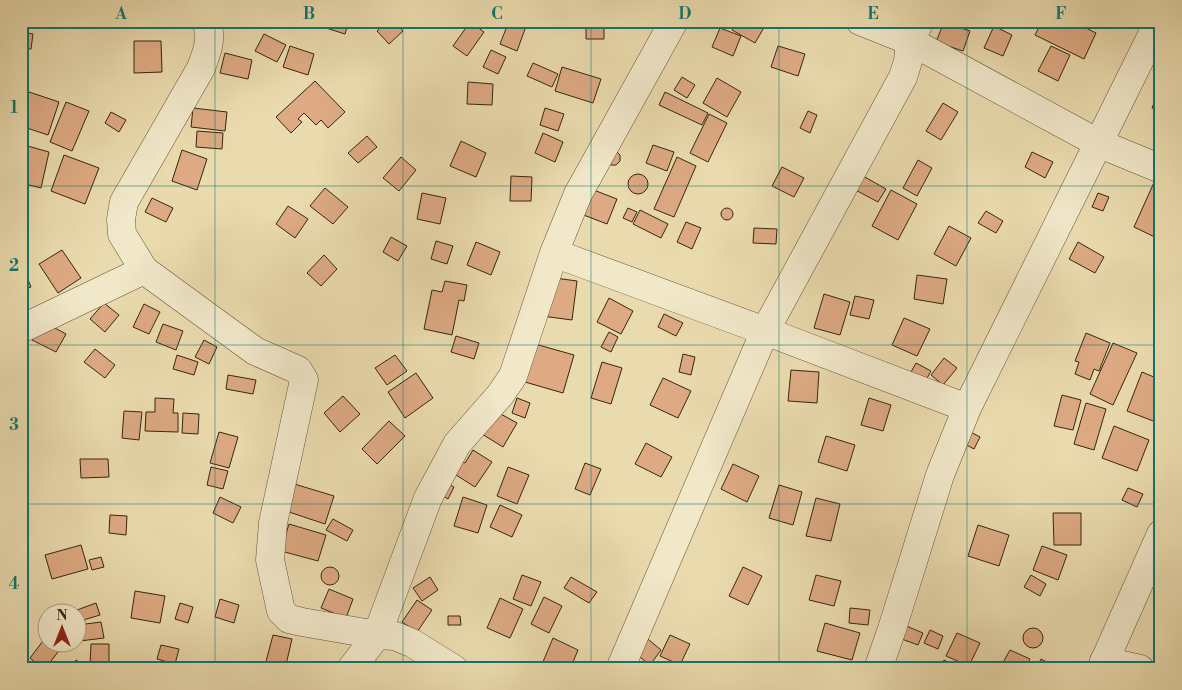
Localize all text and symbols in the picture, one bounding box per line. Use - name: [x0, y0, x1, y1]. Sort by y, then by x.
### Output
- text: A: [114, 4, 127, 24]
- text: B: [303, 4, 315, 24]
- text: C: [491, 4, 503, 24]
- text: D: [679, 4, 692, 24]
- text: E: [867, 4, 879, 24]
- text: F: [1055, 4, 1067, 24]
- text: 1: [10, 98, 18, 118]
- text: 2: [9, 256, 19, 276]
- text: 3: [9, 415, 19, 435]
- text: 4: [9, 574, 20, 594]
- north arrow: [38, 602, 88, 652]
- text: N: [56, 607, 68, 625]

